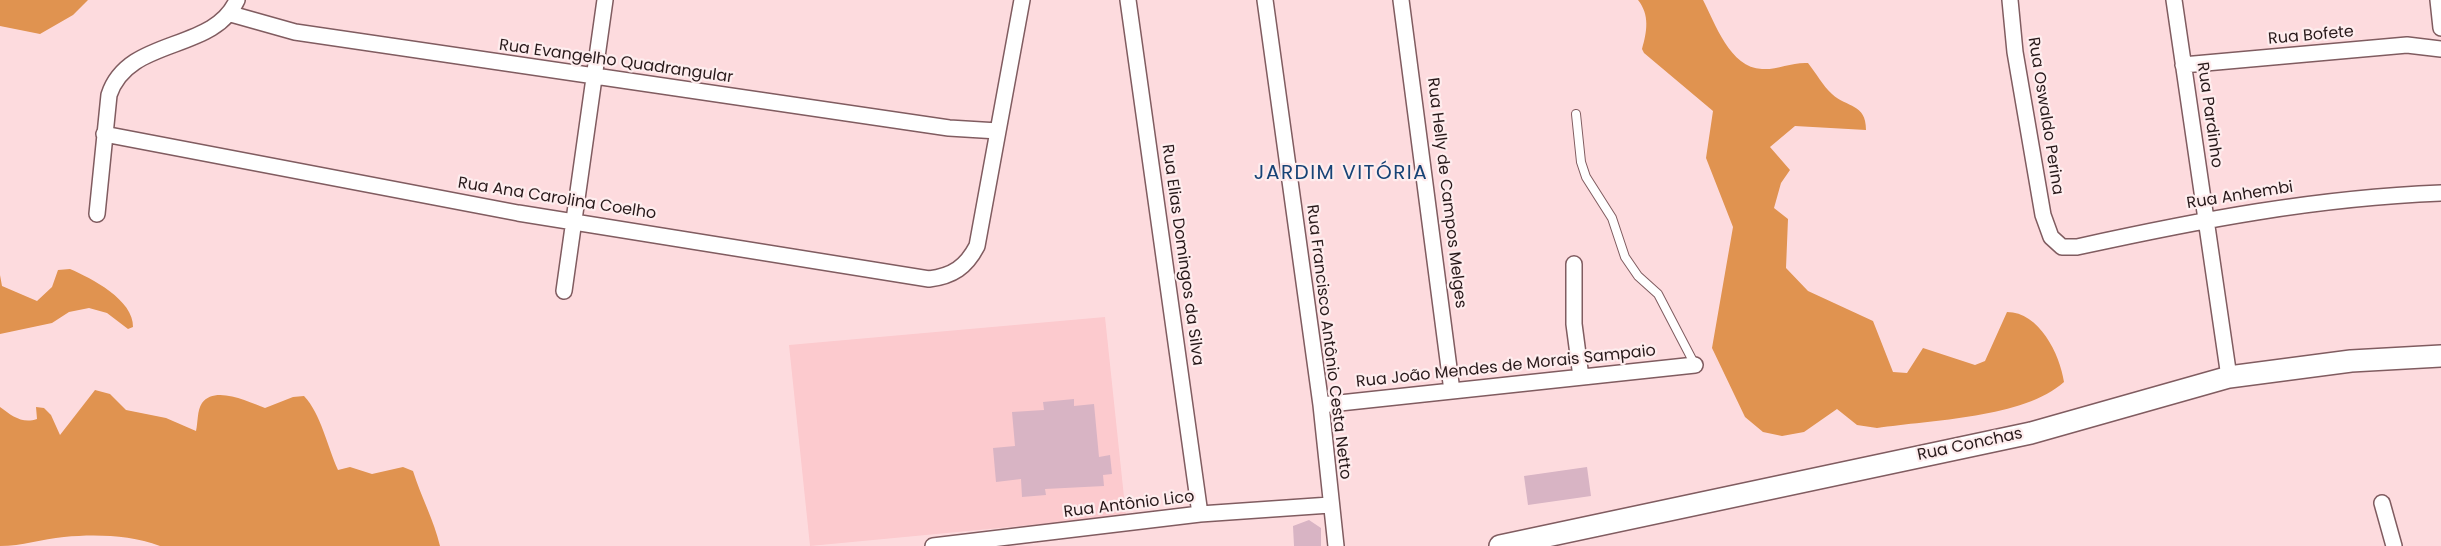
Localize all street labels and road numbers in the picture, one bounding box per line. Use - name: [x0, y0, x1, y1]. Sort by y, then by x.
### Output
- street label: Rua Bofete: [2267, 23, 2355, 49]
- street label: Rua Evangelho Quadrangular: [498, 36, 734, 88]
- street label: Rua Oswaldo Perina: [2023, 36, 2067, 196]
- street label: Rua Pardinho: [2192, 61, 2226, 169]
- street label: Rua Helly de Campos Melges: [1422, 77, 1470, 309]
- street label: Rua Elias Domingos da Silva: [1157, 143, 1207, 367]
- street label: Rua Ana Carolina Coelho: [456, 174, 658, 224]
- street label: Rua Anhembi: [2185, 178, 2295, 214]
- street label: Rua Francisco Antônio Cesta Netto: [1302, 203, 1354, 481]
- street label: Rua João Mendes de Morais Sampaio: [1355, 342, 1657, 392]
- street label: Rua Conchas: [1916, 424, 2024, 466]
- street label: Rua Antônio Lico: [1063, 487, 1195, 523]

